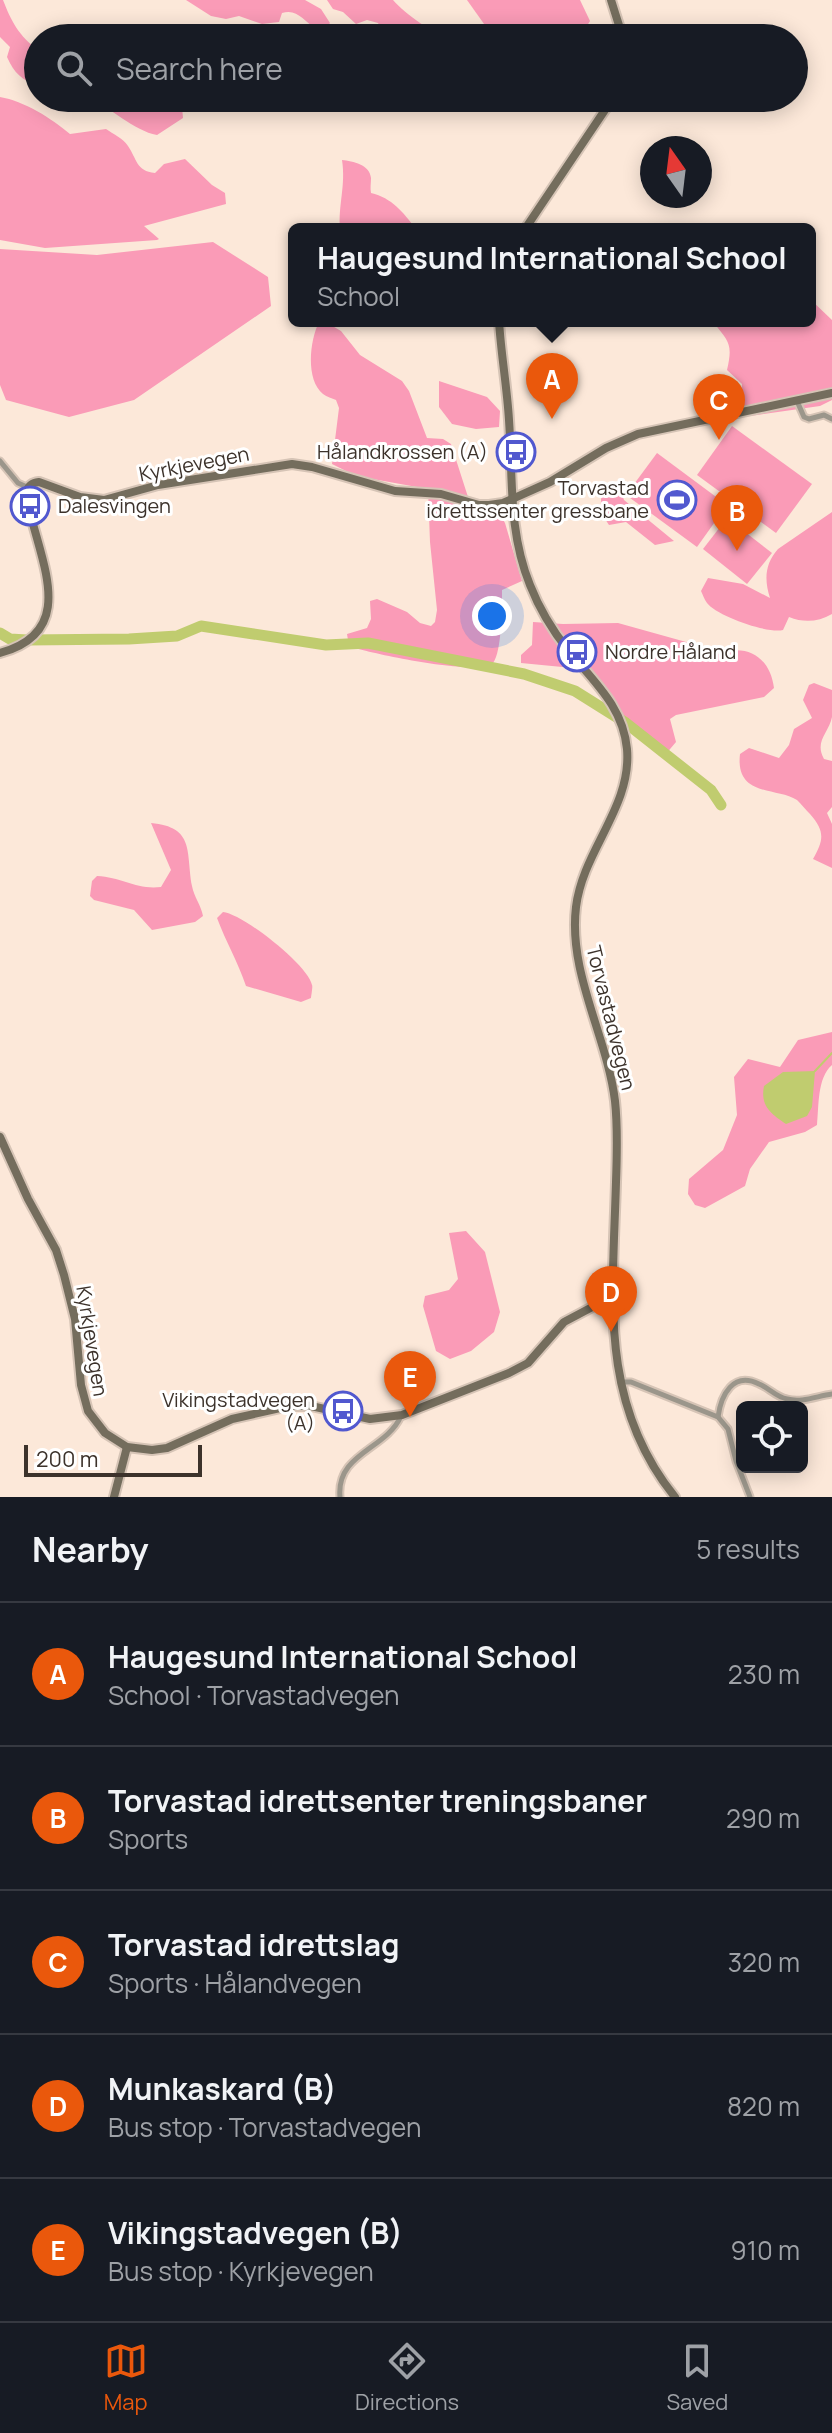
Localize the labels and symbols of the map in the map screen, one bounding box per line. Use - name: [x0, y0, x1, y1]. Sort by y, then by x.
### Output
- north arrow: [640, 136, 712, 208]
- pin: A: [526, 353, 578, 419]
- pin: C: [693, 374, 745, 440]
- bus stop icon: Hålandkrossen (A): [495, 431, 537, 473]
- place label: Hålandkrossen (A): [317, 438, 488, 465]
- street label: Kyrkjevegen: [137, 440, 251, 487]
- place label: Torvastad idrettssenter gressbane: [426, 474, 649, 524]
- sports icon: Torvastad idrettssenter gressbane: [656, 479, 698, 521]
- bus stop icon: Dalesvingen: [9, 485, 51, 527]
- pin: B: [711, 485, 763, 551]
- place label: Dalesvingen: [58, 492, 171, 519]
- your location: [472, 596, 512, 636]
- bus stop icon: Nordre Håland: [556, 631, 598, 673]
- place label: Nordre Håland: [605, 638, 736, 665]
- street label: Torvastadvegen: [580, 943, 642, 1093]
- pin: D: [585, 1266, 637, 1332]
- street label: Kyrkjevegen: [70, 1284, 115, 1398]
- pin: E: [384, 1351, 436, 1417]
- place label: Vikingstadvegen (A): [162, 1386, 315, 1436]
- bus stop icon: Vikingstadvegen (A): [322, 1390, 364, 1432]
- scale bar: [24, 1441, 202, 1477]

